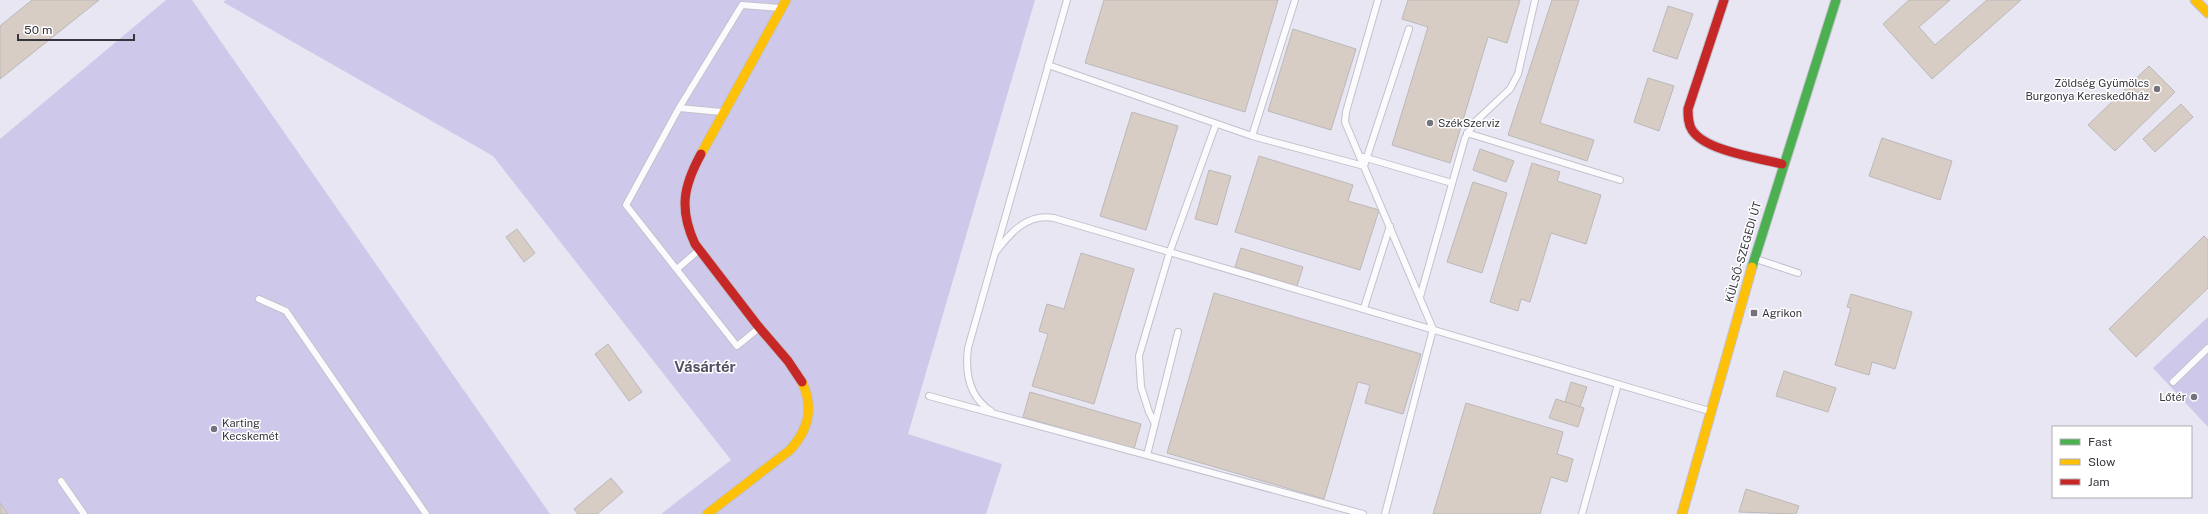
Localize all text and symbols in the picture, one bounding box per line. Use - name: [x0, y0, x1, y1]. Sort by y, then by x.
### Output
- scale bar: [18, 16, 134, 42]
- text: 50 m: [24, 23, 52, 37]
- place label: Zöldség Gyümölcs Burgonya Kereskedőház: [2025, 77, 2149, 102]
- marker: Zöldség Gyümölcs Burgonya Kereskedőház: [2152, 84, 2162, 94]
- place label: SzékSzerviz: [1438, 117, 1500, 129]
- marker: SzékSzerviz: [1425, 118, 1435, 128]
- street label: KÜLSŐ-SZEGEDI ÚT: [1722, 199, 1763, 304]
- place label: Agrikon: [1762, 307, 1802, 319]
- marker: Agrikon: [1749, 308, 1759, 318]
- district label: Vásártér: [674, 358, 736, 375]
- place label: Lőtér: [2159, 391, 2186, 403]
- marker: Lőtér: [2189, 392, 2199, 402]
- place label: Karting Kecskemét: [222, 417, 279, 442]
- marker: Karting Kecskemét: [209, 424, 219, 434]
- legend: [2052, 426, 2192, 498]
- text: Fast: [2088, 435, 2113, 449]
- text: Slow: [2088, 455, 2116, 469]
- text: Jam: [2088, 475, 2110, 489]

